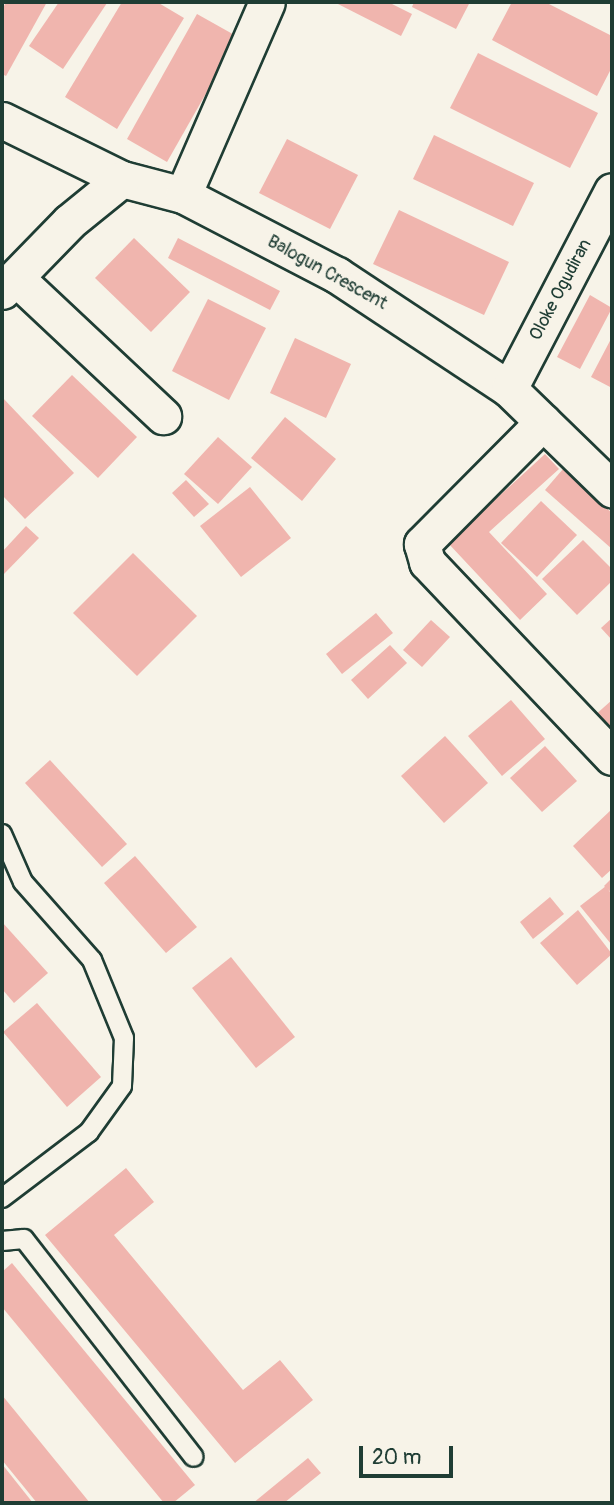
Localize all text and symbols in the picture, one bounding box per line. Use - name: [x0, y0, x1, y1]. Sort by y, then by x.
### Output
- street label: Balogun Crescent: [263, 231, 391, 315]
- street label: Oloke Ogudiran: [525, 236, 597, 344]
- scale bar: [362, 1432, 456, 1476]
- text: 20 m: [372, 1444, 421, 1471]

